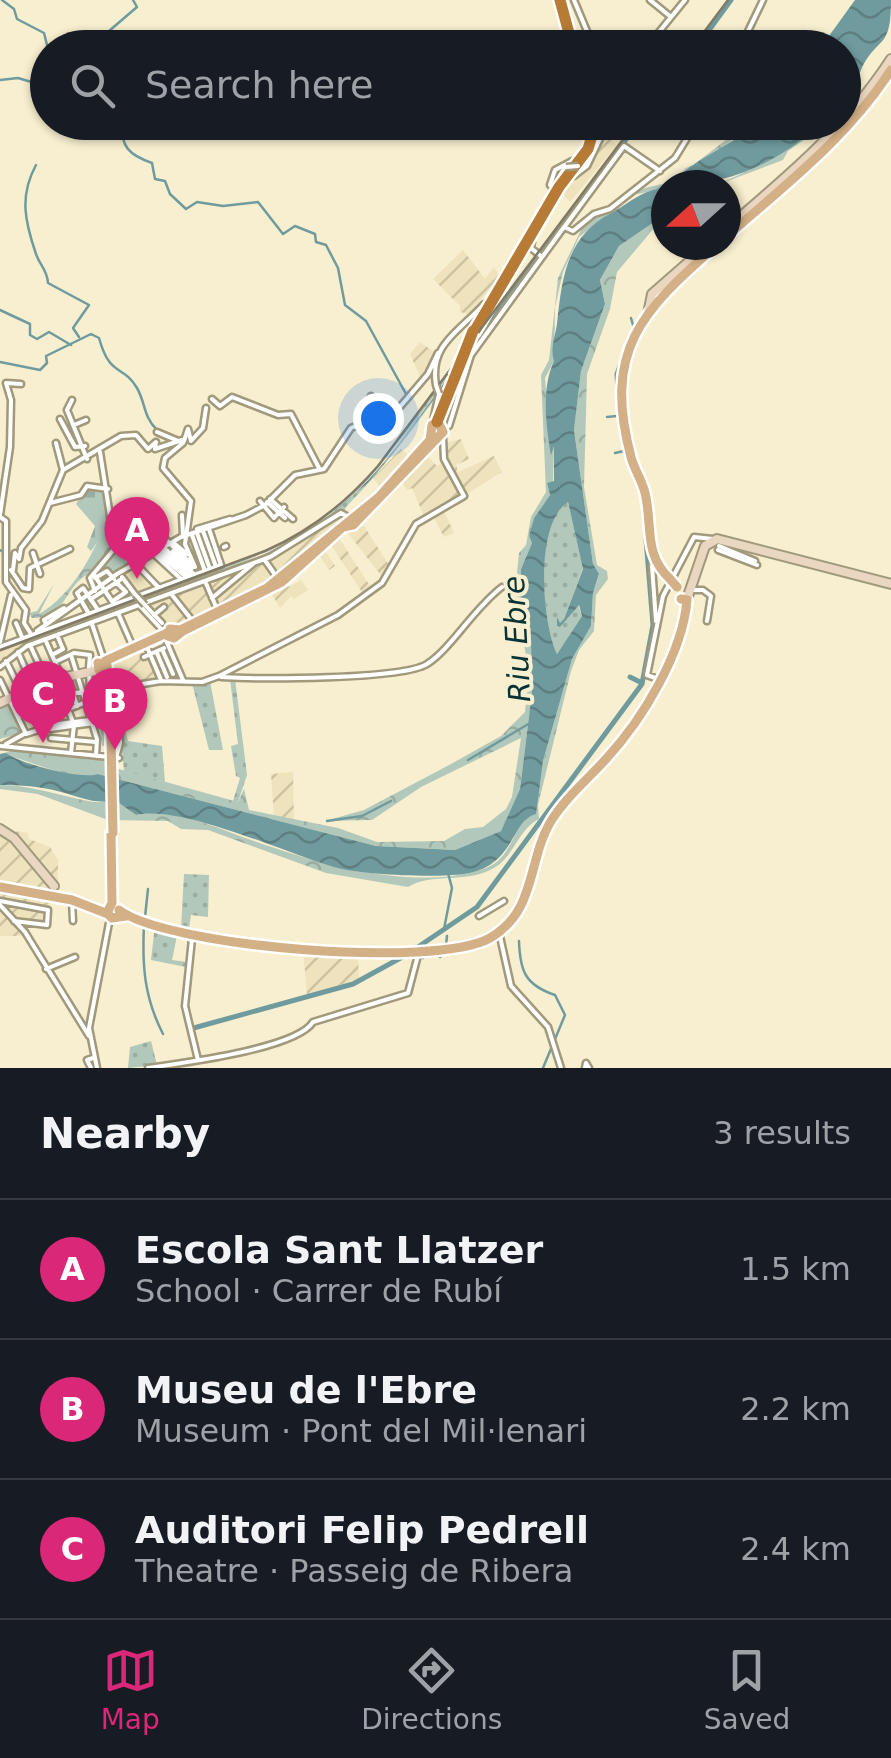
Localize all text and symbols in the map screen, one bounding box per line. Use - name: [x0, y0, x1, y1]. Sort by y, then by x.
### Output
- search box: [30, 30, 861, 140]
- icon: search: [65, 58, 120, 113]
- text: Search here: [145, 63, 373, 107]
- north arrow: [651, 170, 741, 260]
- your location: [353, 393, 404, 444]
- pin: A: [104, 496, 170, 579]
- water label: Riu Ebre: [496, 575, 537, 703]
- pin: C: [10, 660, 76, 743]
- pin: B: [82, 668, 148, 750]
- text: Nearby: [40, 1109, 210, 1158]
- text: 3 results: [713, 1114, 851, 1152]
- text: Escola Sant Llatzer: [135, 1228, 543, 1272]
- text: A: [60, 1250, 85, 1288]
- text: 1.5 km: [740, 1250, 851, 1288]
- text: School · Carrer de Rubí: [135, 1272, 502, 1310]
- text: Museu de l'Ebre: [135, 1368, 477, 1412]
- text: B: [60, 1390, 85, 1428]
- text: 2.2 km: [740, 1390, 851, 1428]
- text: Museum · Pont del Mil·lenari: [135, 1412, 587, 1450]
- text: Auditori Felip Pedrell: [135, 1508, 589, 1552]
- text: C: [61, 1530, 84, 1568]
- text: 2.4 km: [740, 1530, 851, 1568]
- text: Theatre · Passeig de Ribera: [135, 1552, 573, 1590]
- tab: Map: [101, 1643, 160, 1736]
- tab: Directions: [361, 1643, 502, 1736]
- tab: Saved: [704, 1643, 790, 1736]

